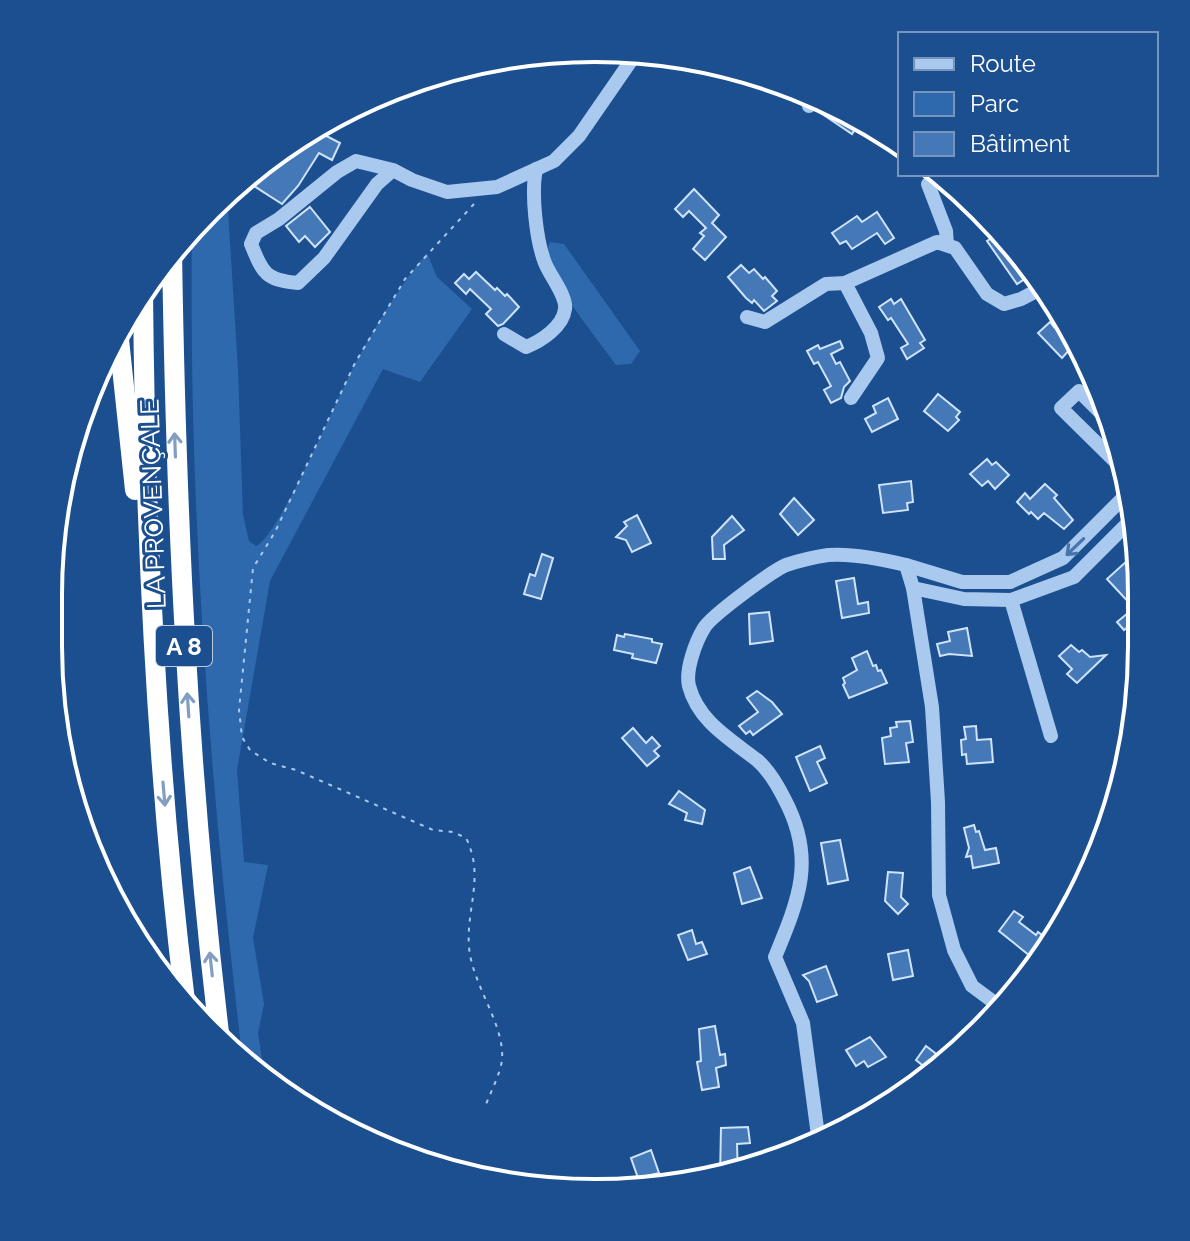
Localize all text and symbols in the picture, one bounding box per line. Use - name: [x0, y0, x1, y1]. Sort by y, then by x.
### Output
- legend: [898, 32, 1158, 176]
- text: Route: [970, 49, 1036, 78]
- text: Parc: [970, 89, 1019, 118]
- text: Bâtiment: [970, 129, 1070, 158]
- street label: LA PROVENÇALE: [134, 398, 172, 610]
- one-way arrow: [168, 432, 183, 459]
- one-way arrow: [1065, 537, 1085, 556]
- road number: A 8: [156, 626, 212, 666]
- one-way arrow: [180, 692, 195, 719]
- one-way arrow: [157, 780, 172, 807]
- one-way arrow: [203, 952, 218, 977]

